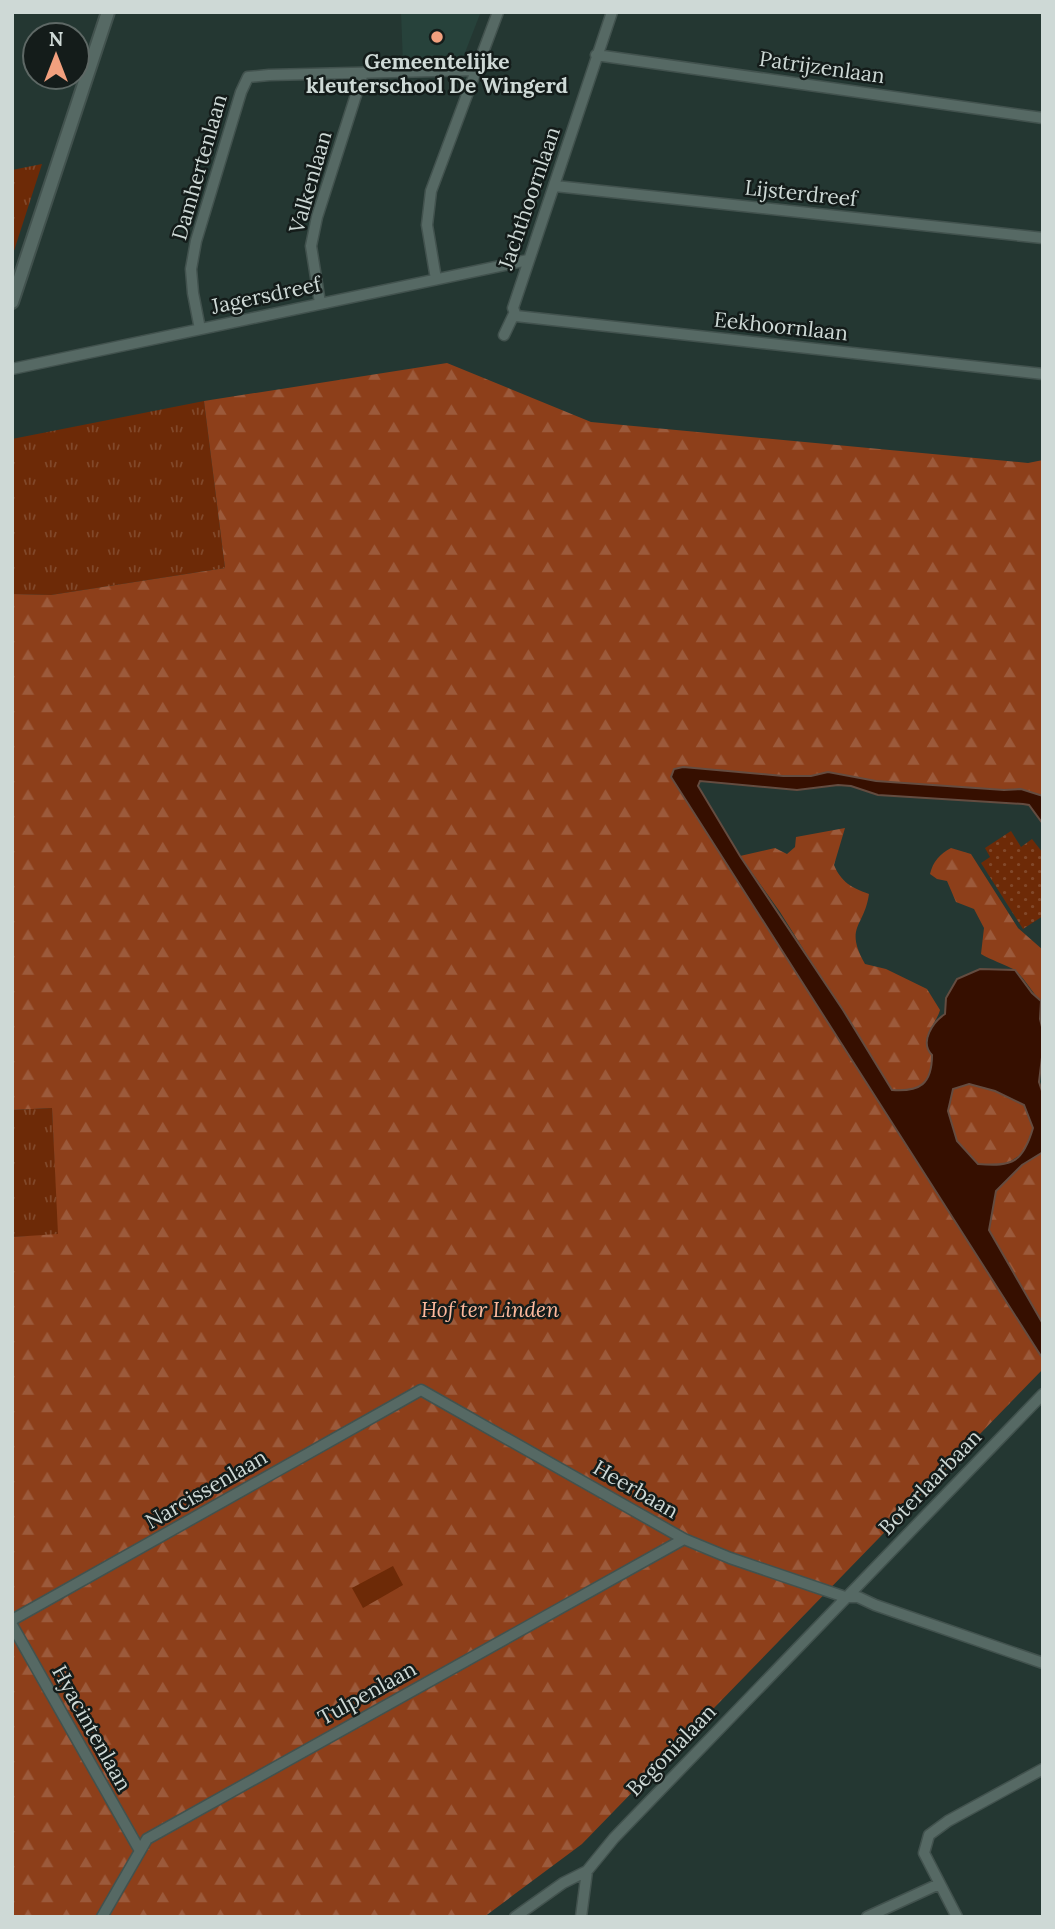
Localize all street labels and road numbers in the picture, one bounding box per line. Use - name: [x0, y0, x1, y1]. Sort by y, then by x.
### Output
- street label: Patrijzenlaan: [757, 45, 887, 89]
- street label: Damhertenlaan: [165, 91, 233, 243]
- street label: Jachthoornlaan: [492, 123, 566, 274]
- street label: Valkenlaan: [282, 128, 338, 237]
- street label: Lijsterdreef: [743, 174, 860, 213]
- street label: Jagersdreef: [208, 270, 325, 320]
- street label: Eekhoornlaan: [713, 306, 850, 346]
- street label: Boterlaarbaan: [873, 1423, 987, 1541]
- street label: Narcissenlaan: [140, 1443, 272, 1535]
- street label: Heerbaan: [588, 1454, 684, 1524]
- street label: Tulpenlaan: [313, 1655, 421, 1731]
- street label: Hyacintenlaan: [46, 1660, 138, 1796]
- street label: Begonialaan: [620, 1698, 722, 1802]

